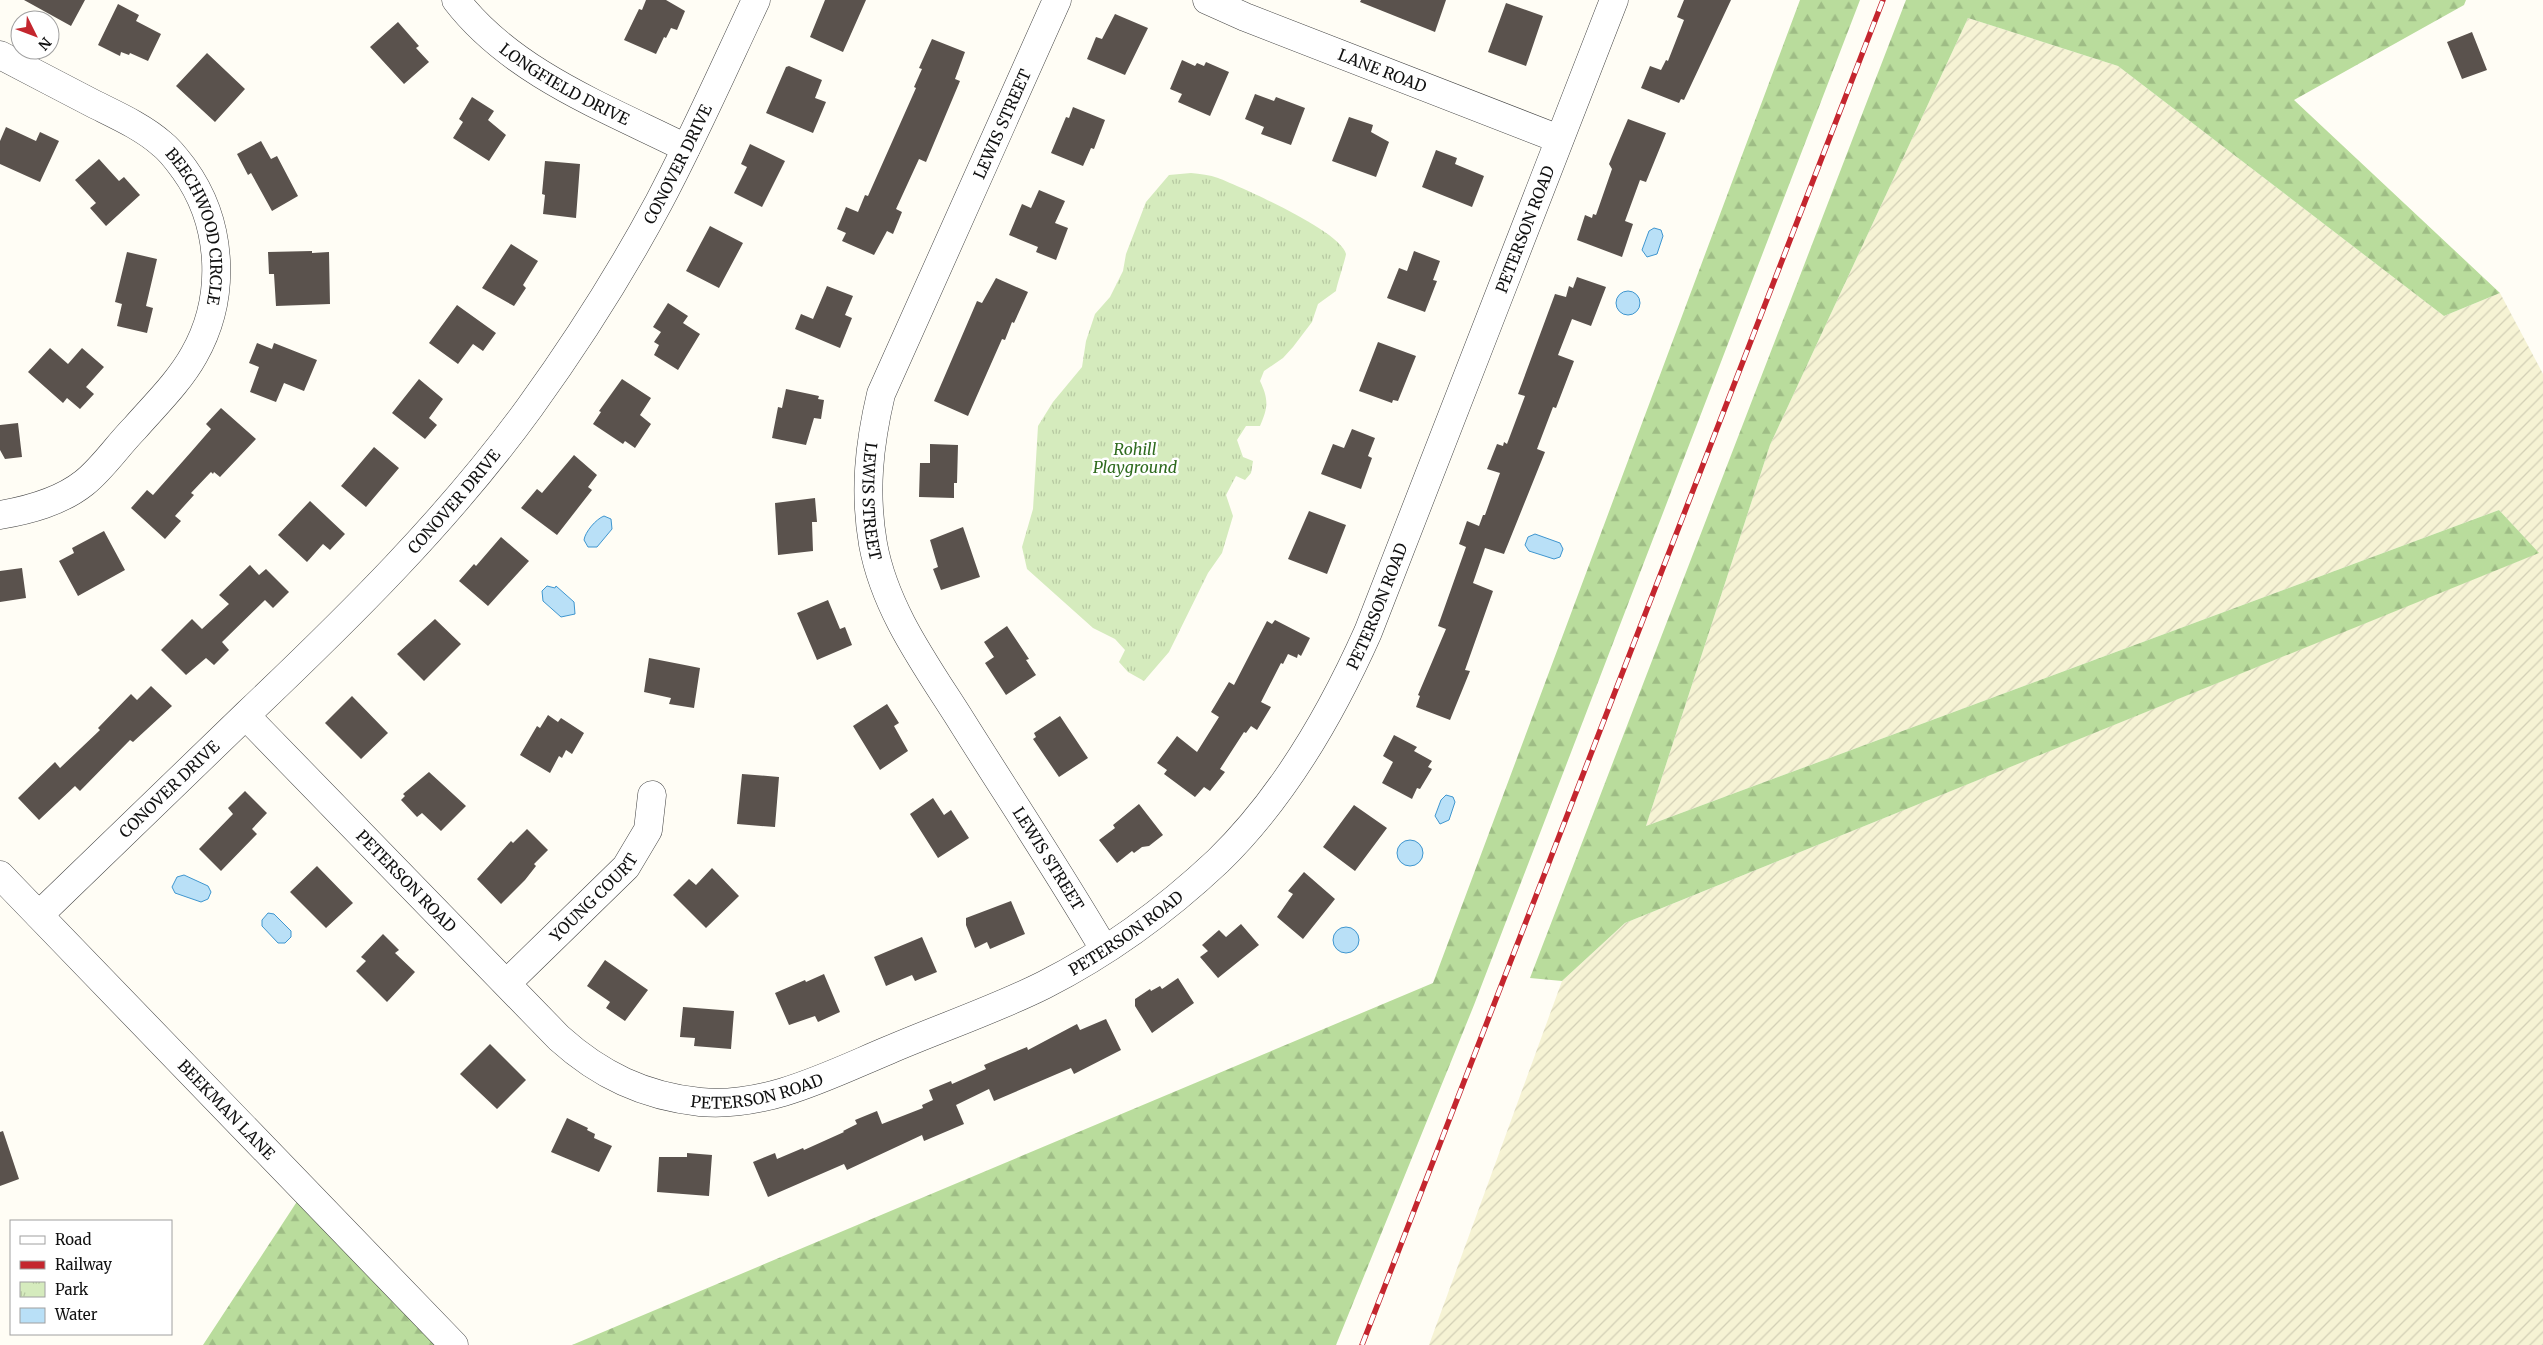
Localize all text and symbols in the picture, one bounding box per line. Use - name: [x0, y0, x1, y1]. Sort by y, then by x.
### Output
- north arrow: [10, 10, 60, 60]
- text: N: [34, 34, 55, 54]
- street label: LONGFIELD DRIVE: [496, 39, 634, 130]
- street label: LANE ROAD: [1335, 44, 1430, 97]
- street label: LEWIS STREET: [969, 66, 1035, 182]
- street label: CONOVER DRIVE: [639, 100, 716, 228]
- street label: BEECHWOOD CIRCLE: [161, 144, 226, 308]
- street label: PETERSON ROAD: [1491, 163, 1559, 296]
- park label: Rohill Playground: [1093, 439, 1178, 477]
- street label: LEWIS STREET: [858, 441, 886, 562]
- street label: CONOVER DRIVE: [403, 444, 505, 558]
- street label: PETERSON ROAD: [1342, 540, 1412, 673]
- street label: CONOVER DRIVE: [115, 736, 224, 842]
- street label: LEWIS STREET: [1009, 803, 1088, 914]
- street label: PETERSON ROAD: [352, 826, 461, 936]
- street label: YOUNG COURT: [545, 850, 642, 946]
- street label: PETERSON ROAD: [1065, 886, 1187, 980]
- street label: BEEKMAN LANE: [174, 1055, 280, 1164]
- street label: PETERSON ROAD: [690, 1069, 826, 1113]
- legend: [10, 1220, 172, 1335]
- text: Road: [55, 1230, 91, 1249]
- text: Railway: [55, 1255, 112, 1274]
- text: Park: [55, 1280, 89, 1299]
- text: Water: [54, 1305, 98, 1324]

